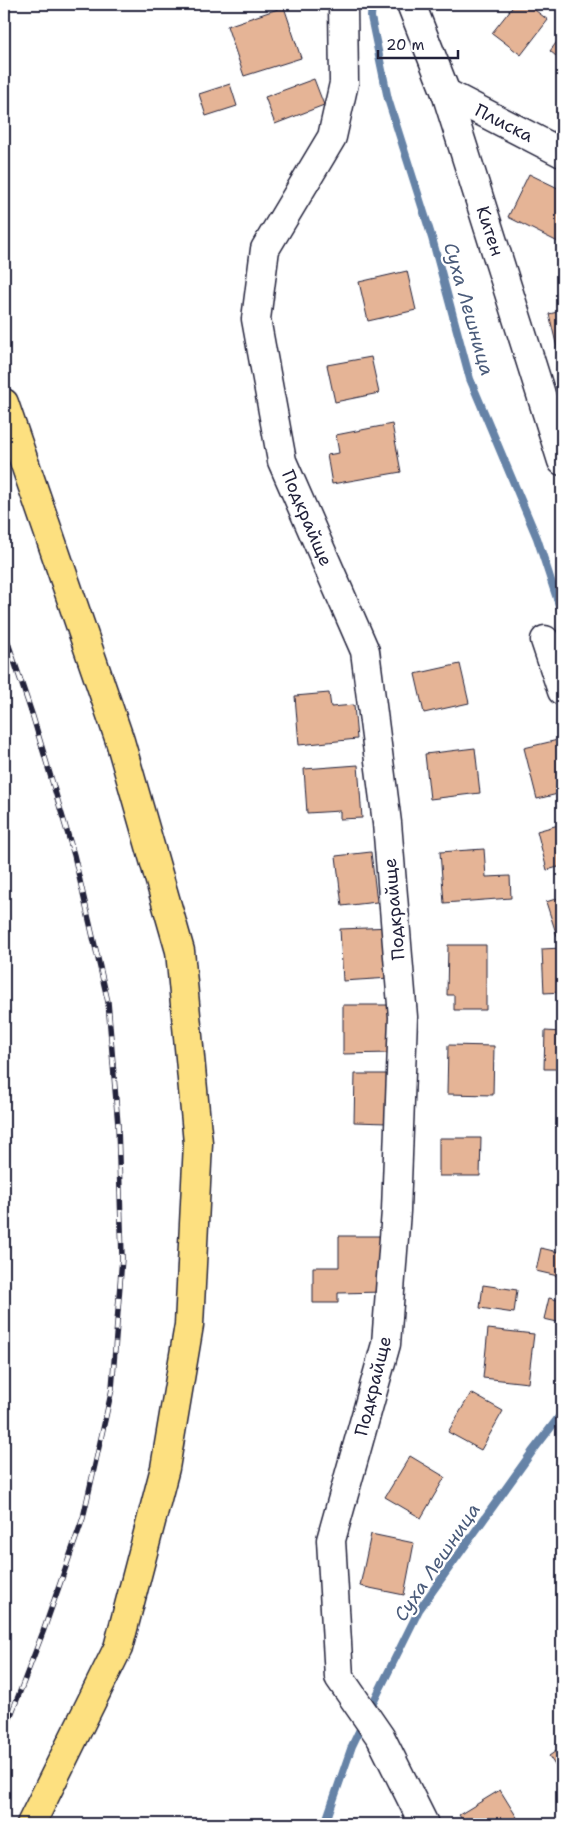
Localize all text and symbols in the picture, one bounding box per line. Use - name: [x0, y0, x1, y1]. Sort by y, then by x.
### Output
- scale bar: [378, 28, 458, 60]
- text: 20 m: [386, 35, 425, 55]
- street label: Плиска: [471, 98, 537, 148]
- street label: Китен: [471, 203, 509, 259]
- water label: Суха Лешница: [438, 239, 500, 379]
- street label: Подкрайще: [276, 466, 338, 570]
- street label: Подкрайще: [378, 857, 410, 961]
- street label: Подкрайще: [349, 1333, 397, 1439]
- water label: Суха Лешница: [388, 1498, 486, 1626]

